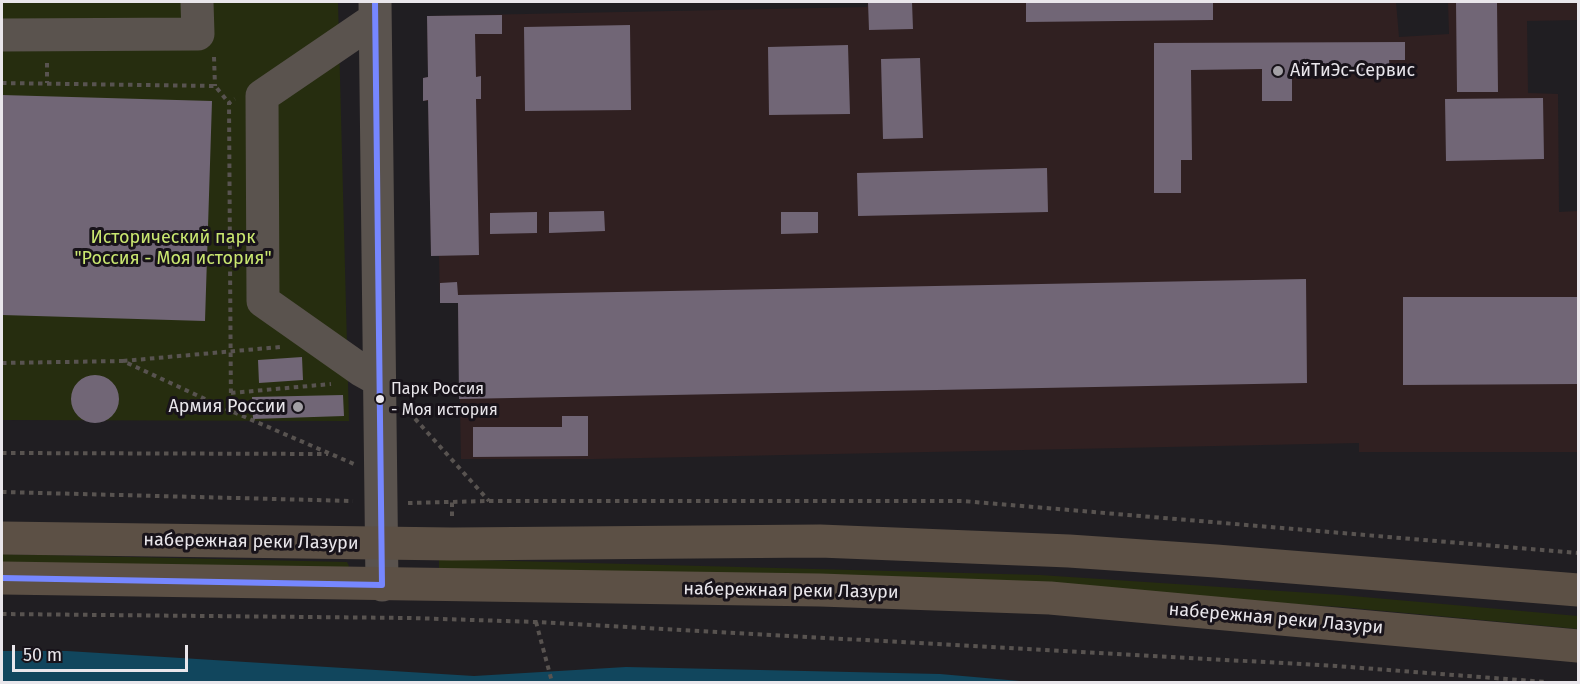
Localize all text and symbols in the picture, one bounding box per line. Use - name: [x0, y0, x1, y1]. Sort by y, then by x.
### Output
- place label: АйТиЭс-Сервис: [1290, 60, 1415, 82]
- marker: АйТиЭс-Сервис: [1271, 64, 1285, 78]
- park label: Исторический парк "Россия - Моя история": [74, 227, 272, 270]
- place label: Парк Россия - Моя история: [391, 380, 498, 418]
- marker: Парк Россия - Моя история: [374, 393, 386, 405]
- place label: Армия России: [169, 396, 286, 418]
- marker: Армия России: [291, 400, 305, 414]
- street label: набережная реки Лазури: [143, 529, 359, 555]
- street label: набережная реки Лазури: [683, 578, 899, 604]
- street label: набережная реки Лазури: [1168, 599, 1384, 639]
- scale bar: [15, 633, 190, 671]
- text: 50 m: [23, 644, 62, 666]

